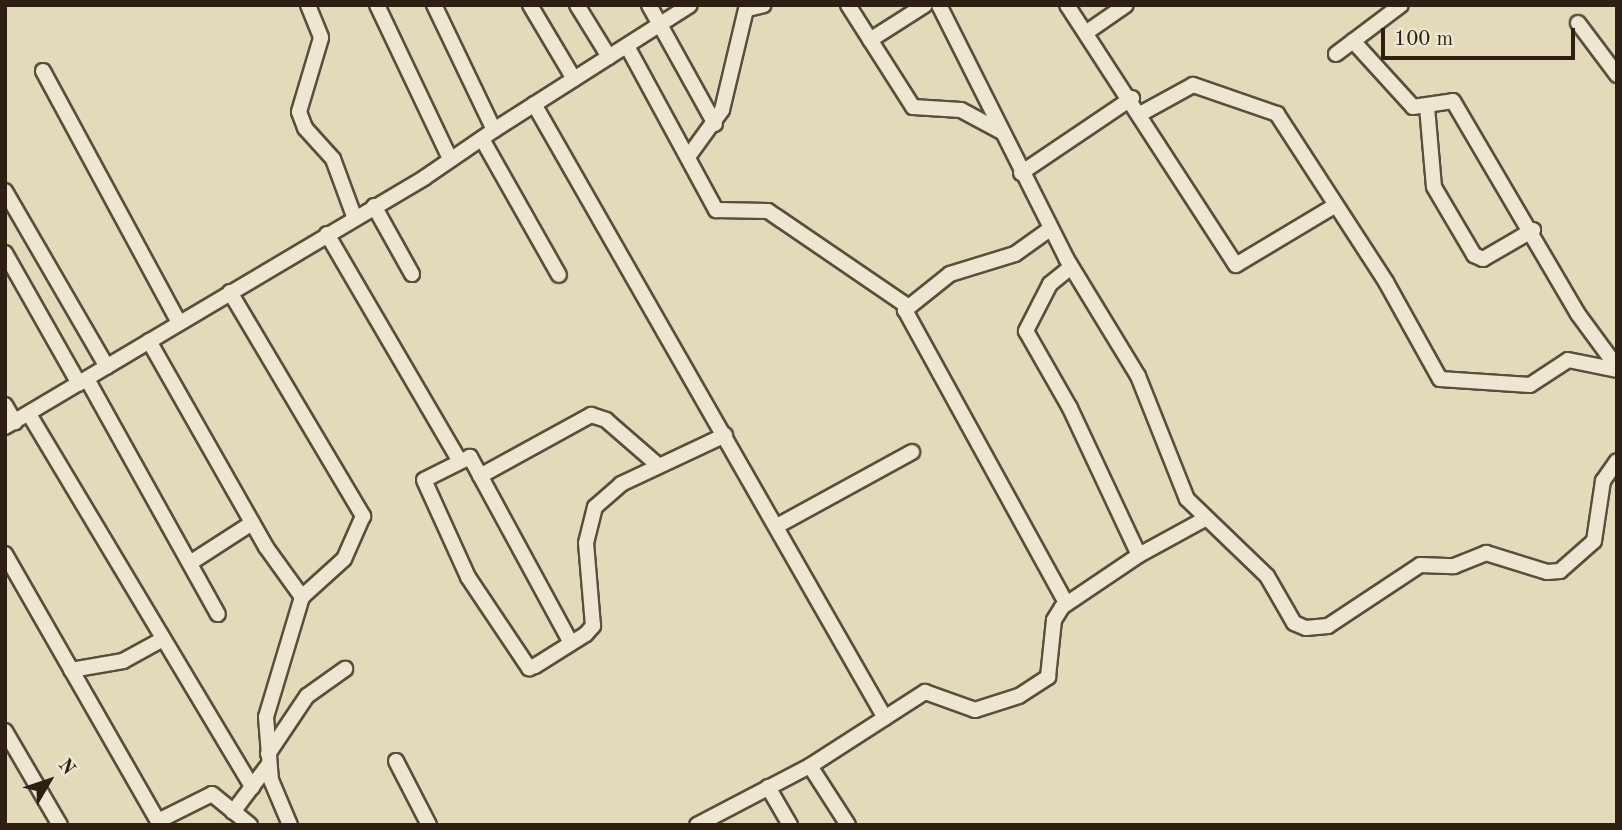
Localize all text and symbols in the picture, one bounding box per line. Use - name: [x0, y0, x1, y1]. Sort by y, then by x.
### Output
- scale bar: [1384, 14, 1578, 58]
- text: 100 m: [1394, 29, 1453, 50]
- north arrow: [14, 746, 84, 816]
- text: N: [54, 756, 78, 779]

